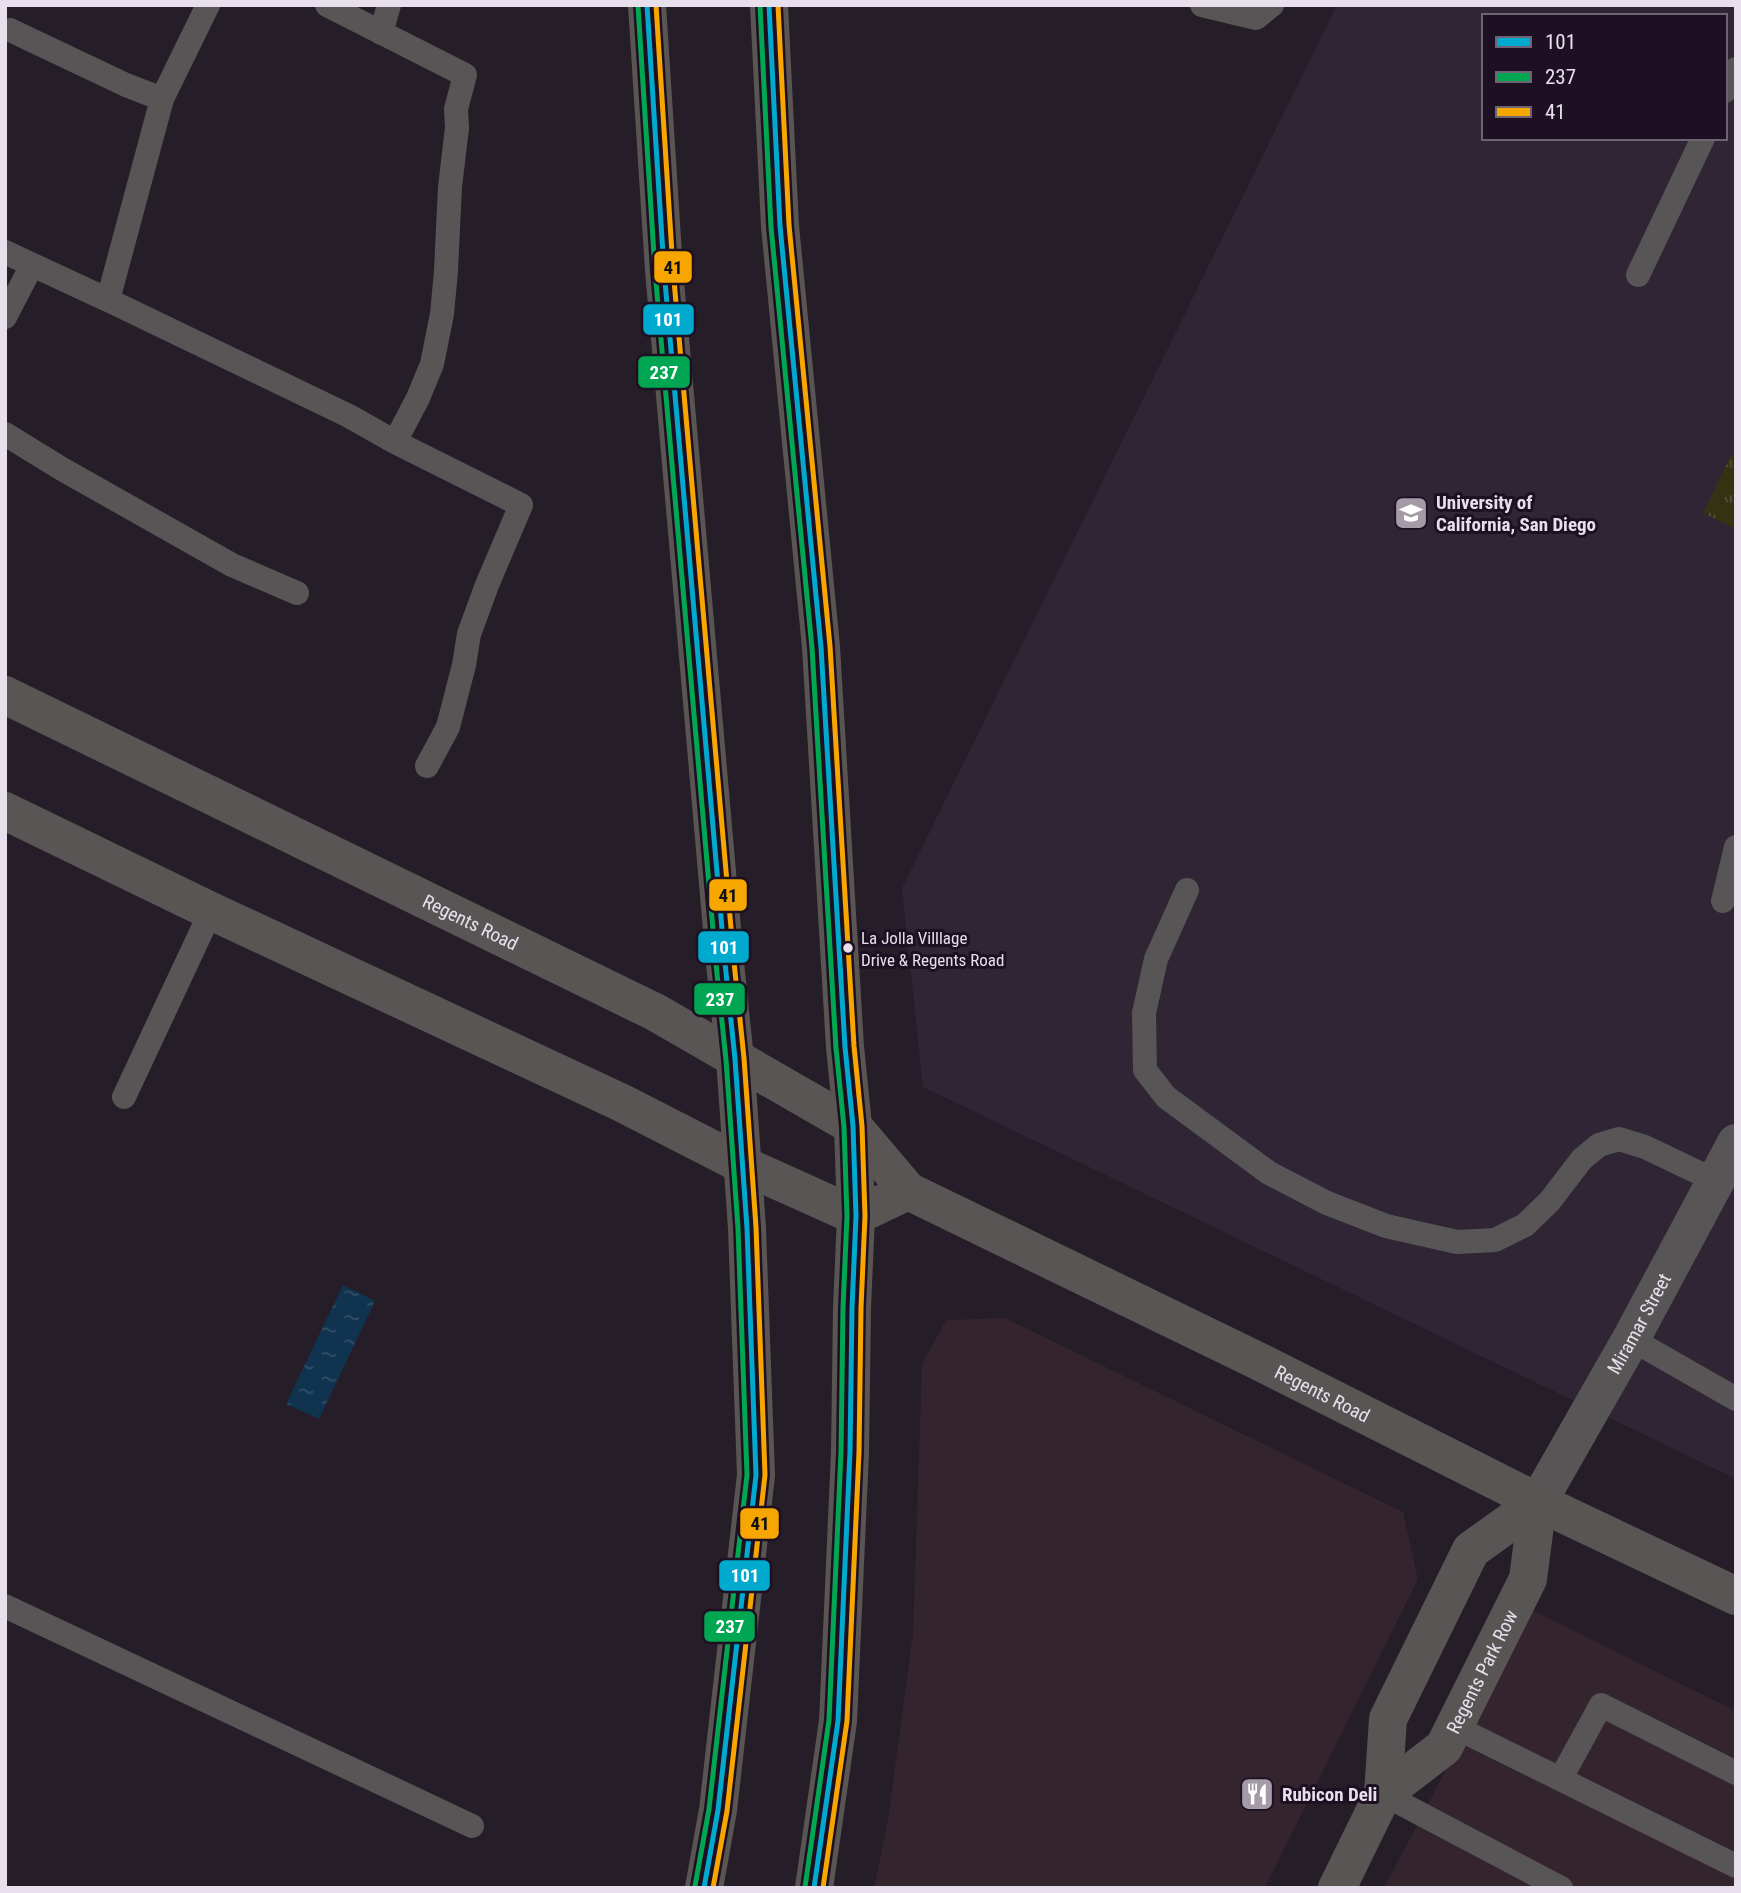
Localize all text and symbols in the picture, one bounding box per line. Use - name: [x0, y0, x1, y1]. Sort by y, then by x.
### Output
- legend: [1482, 14, 1727, 140]
- text: 101: [1545, 30, 1576, 54]
- text: 237: [1545, 65, 1576, 89]
- text: 41: [1545, 100, 1566, 124]
- line badge: 41: [653, 250, 693, 284]
- text: 41: [663, 256, 683, 279]
- line badge: 101: [642, 303, 695, 336]
- text: 101: [654, 308, 682, 331]
- line badge: 237: [637, 355, 691, 389]
- text: 237: [650, 361, 678, 384]
- place label: University of California, San Diego: [1436, 491, 1596, 536]
- school or university icon: University of California, San Diego: [1392, 494, 1430, 532]
- line badge: 41: [708, 878, 748, 912]
- text: 41: [718, 884, 738, 907]
- street label: Regents Road: [419, 889, 522, 955]
- place label: La Jolla Villlage Drive & Regents Road: [861, 928, 1004, 970]
- line badge: 101: [697, 930, 750, 964]
- text: 101: [710, 936, 738, 959]
- marker: La Jolla Villlage Drive & Regents Road: [841, 941, 855, 955]
- line badge: 237: [693, 982, 746, 1016]
- text: 237: [706, 988, 734, 1011]
- street label: Miramar Street: [1602, 1269, 1676, 1378]
- street label: Regents Road: [1271, 1360, 1374, 1427]
- line badge: 41: [739, 1507, 780, 1540]
- text: 41: [750, 1512, 770, 1535]
- line badge: 101: [718, 1559, 771, 1592]
- text: 101: [731, 1564, 759, 1587]
- street label: Regents Park Row: [1441, 1606, 1522, 1737]
- line badge: 237: [703, 1610, 756, 1643]
- text: 237: [716, 1615, 744, 1638]
- restaurant icon: Rubicon Deli: [1238, 1775, 1276, 1813]
- place label: Rubicon Deli: [1282, 1783, 1377, 1806]

